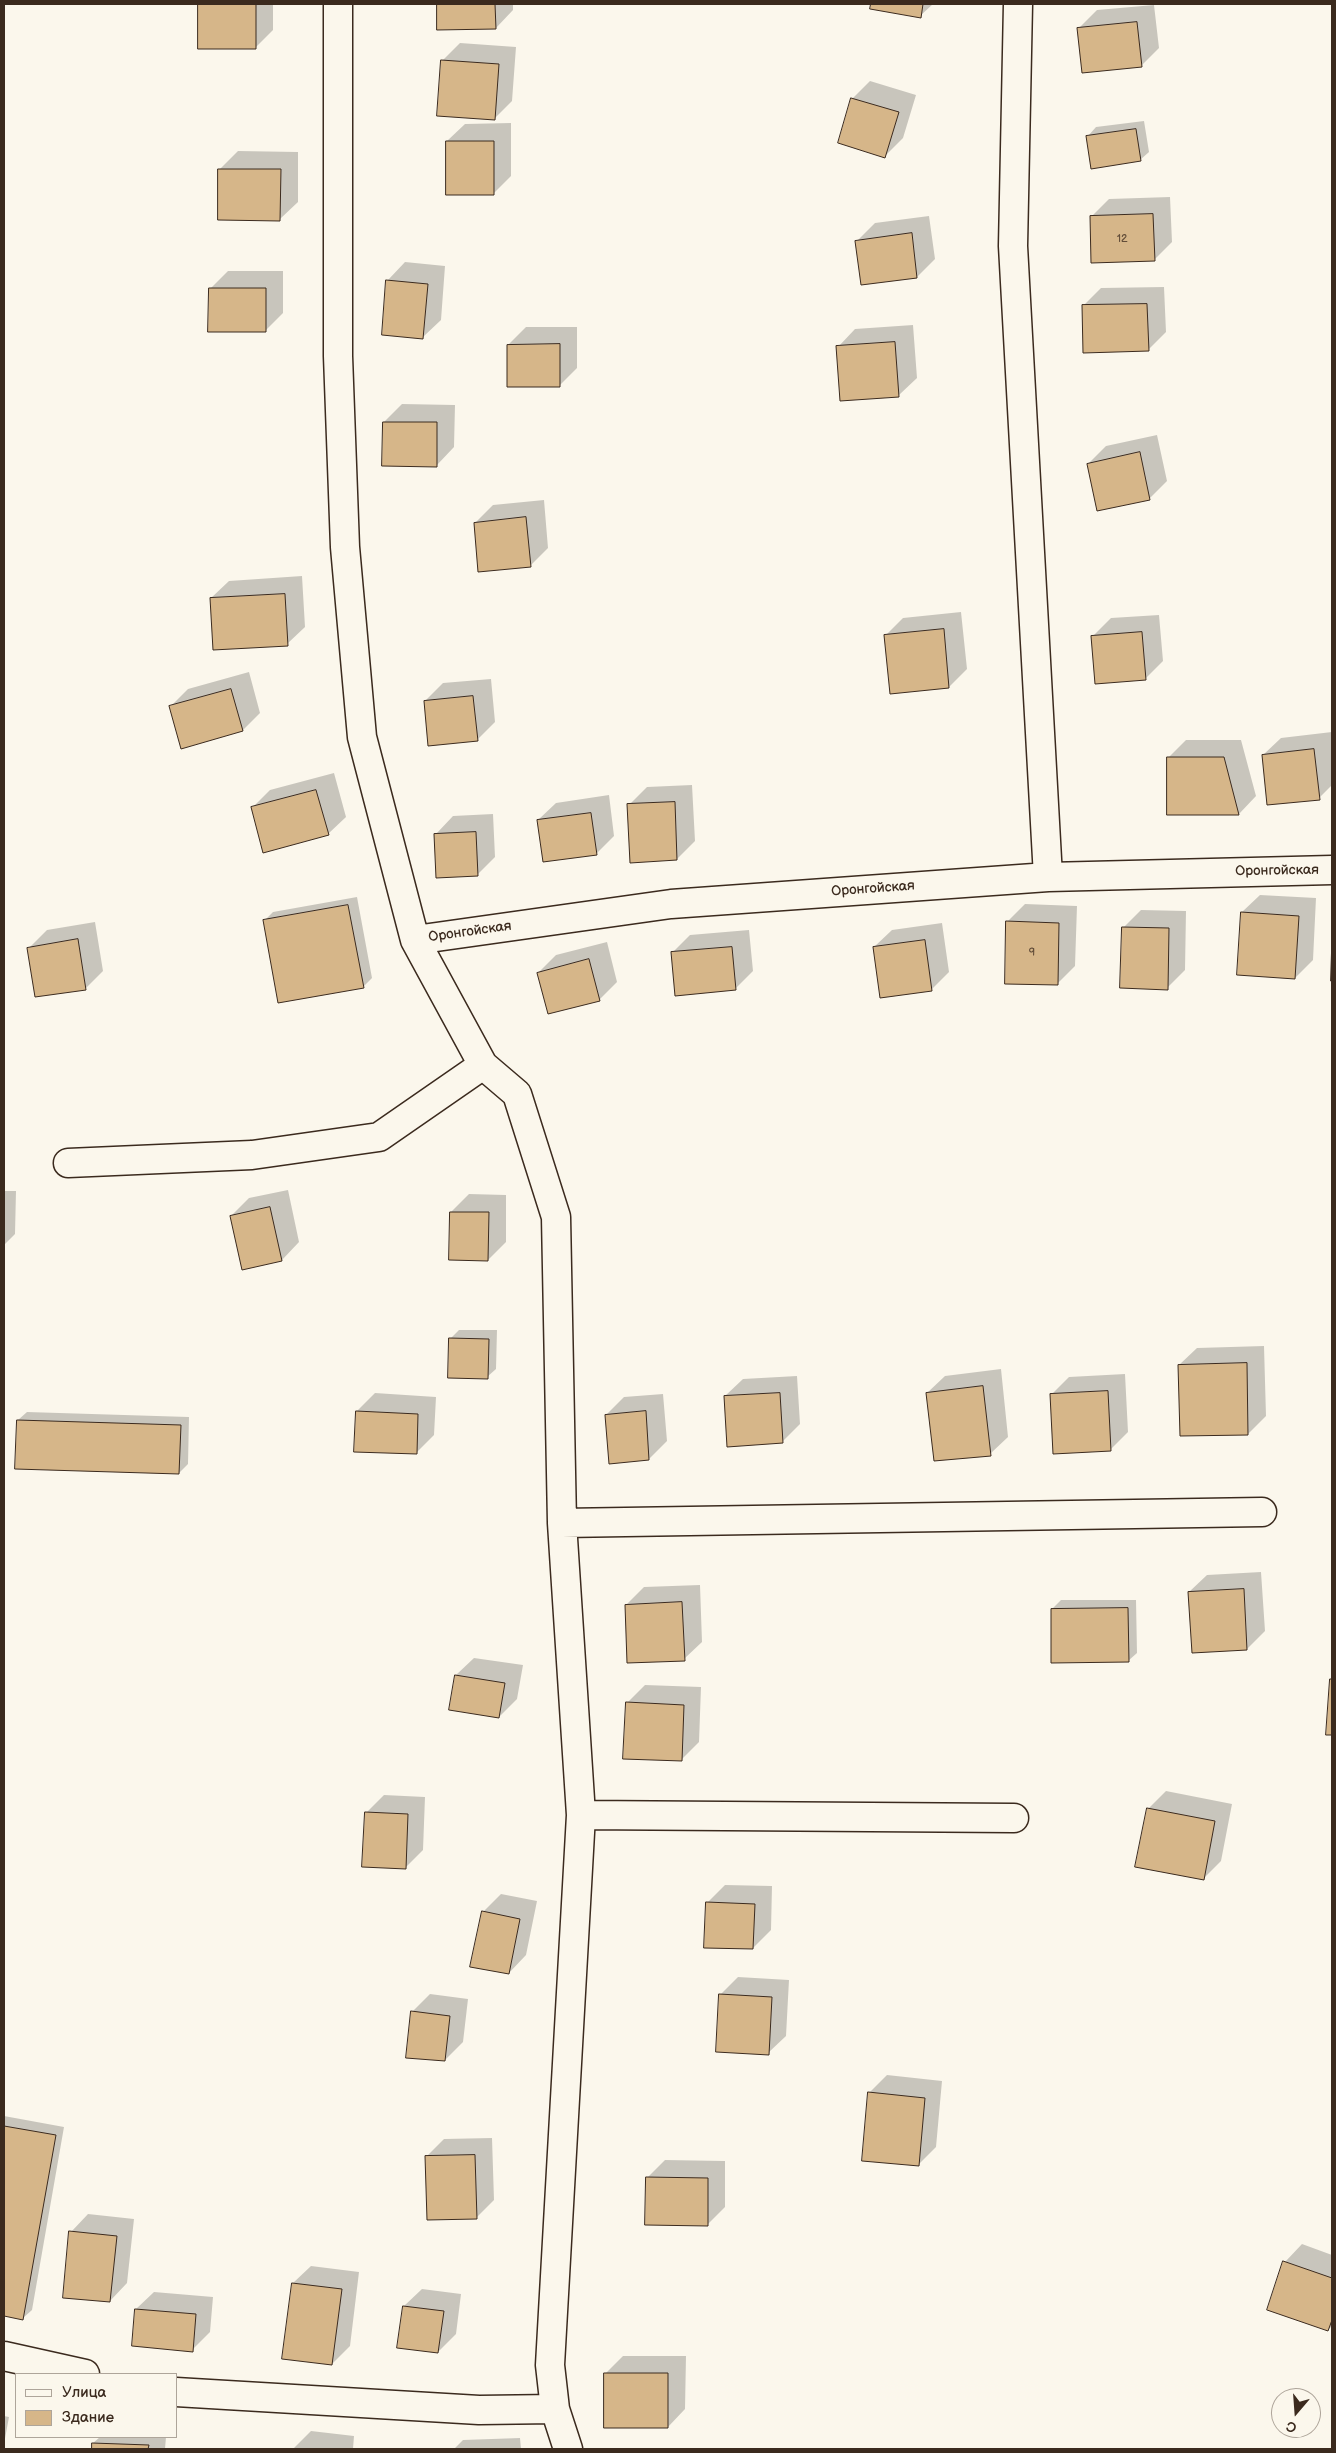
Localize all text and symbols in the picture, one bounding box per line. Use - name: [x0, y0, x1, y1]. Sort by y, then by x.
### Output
- house number: 12: [1117, 232, 1127, 246]
- street label: Оронгойская: [1235, 862, 1319, 880]
- street label: Оронгойская: [831, 878, 915, 900]
- street label: Оронгойская: [427, 918, 513, 946]
- house number: 9: [1029, 946, 1035, 960]
- legend: [15, 2373, 178, 2438]
- text: Улица: [62, 2383, 106, 2402]
- north arrow: [1271, 2388, 1321, 2438]
- text: Здание: [62, 2408, 114, 2427]
- text: С: [1284, 2417, 1299, 2436]

